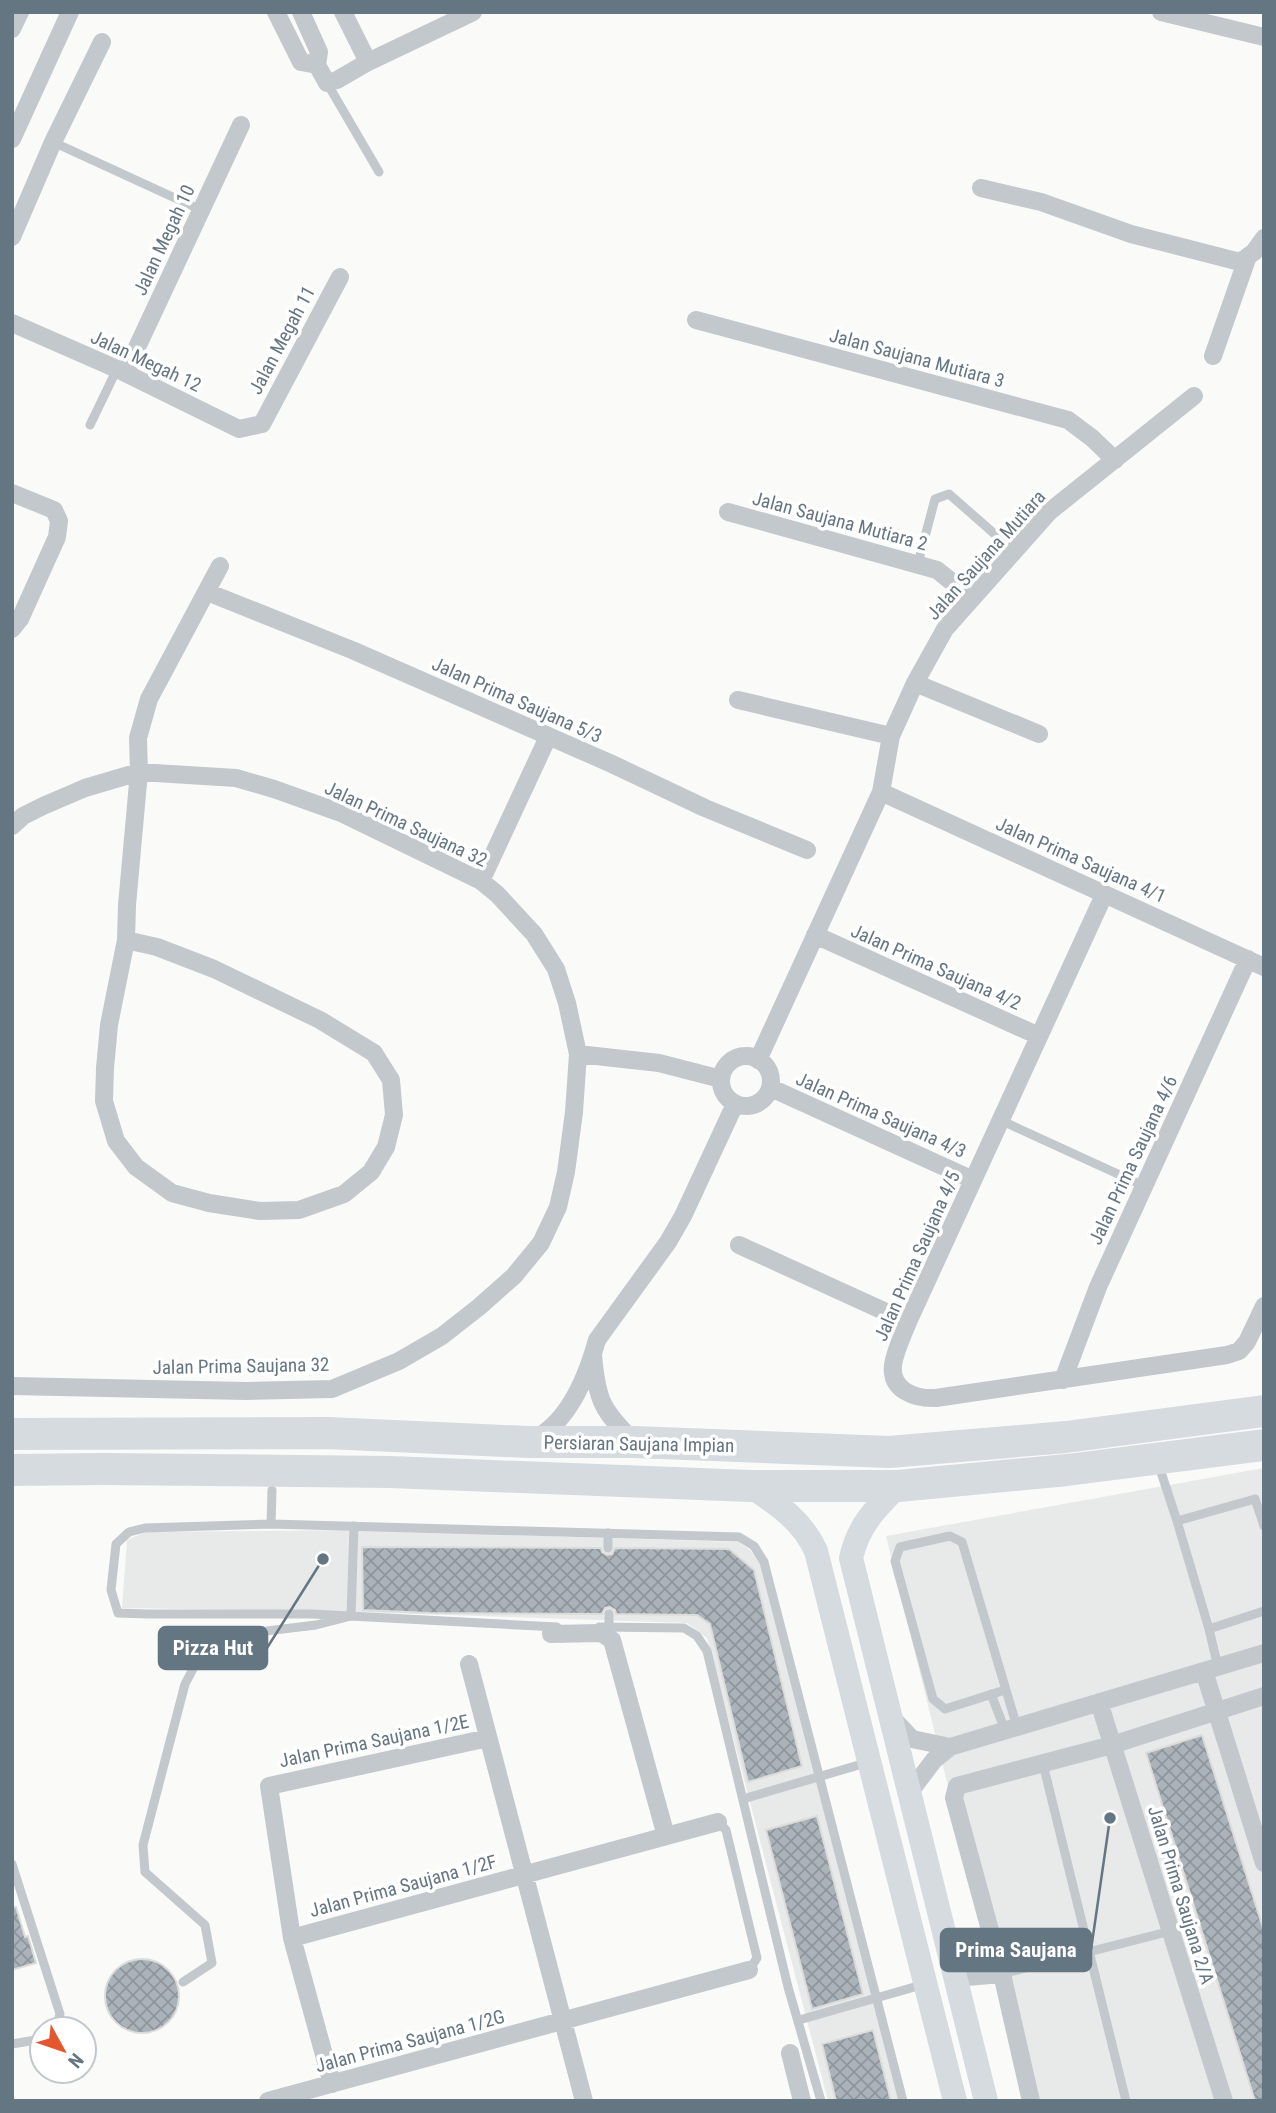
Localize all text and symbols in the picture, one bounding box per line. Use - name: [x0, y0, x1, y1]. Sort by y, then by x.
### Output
- street label: Jalan Megah 10: [128, 181, 200, 299]
- street label: Jalan Megah 11: [244, 282, 320, 398]
- street label: Jalan Saujana Mutiara 3: [827, 324, 1007, 392]
- street label: Jalan Megah 12: [87, 325, 205, 397]
- street label: Jalan Saujana Mutiara: [922, 485, 1050, 625]
- street label: Jalan Saujana Mutiara 2: [750, 487, 930, 555]
- street label: Jalan Prima Saujana 5/3: [428, 652, 606, 748]
- street label: Jalan Prima Saujana 32: [321, 776, 491, 872]
- street label: Jalan Prima Saujana 4/1: [992, 812, 1170, 908]
- street label: Jalan Prima Saujana 4/2: [847, 919, 1025, 1015]
- street label: Jalan Prima Saujana 4/3: [792, 1067, 970, 1163]
- street label: Jalan Prima Saujana 4/6: [1084, 1072, 1182, 1248]
- street label: Jalan Prima Saujana 4/5: [869, 1167, 965, 1345]
- street label: Jalan Prima Saujana 32: [152, 1353, 330, 1379]
- street label: Persiaran Saujana Impian: [544, 1431, 734, 1457]
- callout: Pizza Hut: [159, 1627, 267, 1669]
- text: Pizza Hut: [173, 1636, 253, 1660]
- street label: Jalan Prima Saujana 1/2E: [277, 1710, 471, 1772]
- street label: Jalan Prima Saujana 2/A: [1143, 1803, 1219, 1987]
- street label: Jalan Prima Saujana 1/2F: [307, 1850, 499, 1922]
- callout: Prima Saujana: [941, 1929, 1091, 1971]
- text: Prima Saujana: [955, 1938, 1077, 1962]
- street label: Jalan Prima Saujana 1/2G: [313, 2005, 507, 2077]
- north arrow: [28, 2015, 98, 2085]
- text: N: [63, 2049, 88, 2072]

